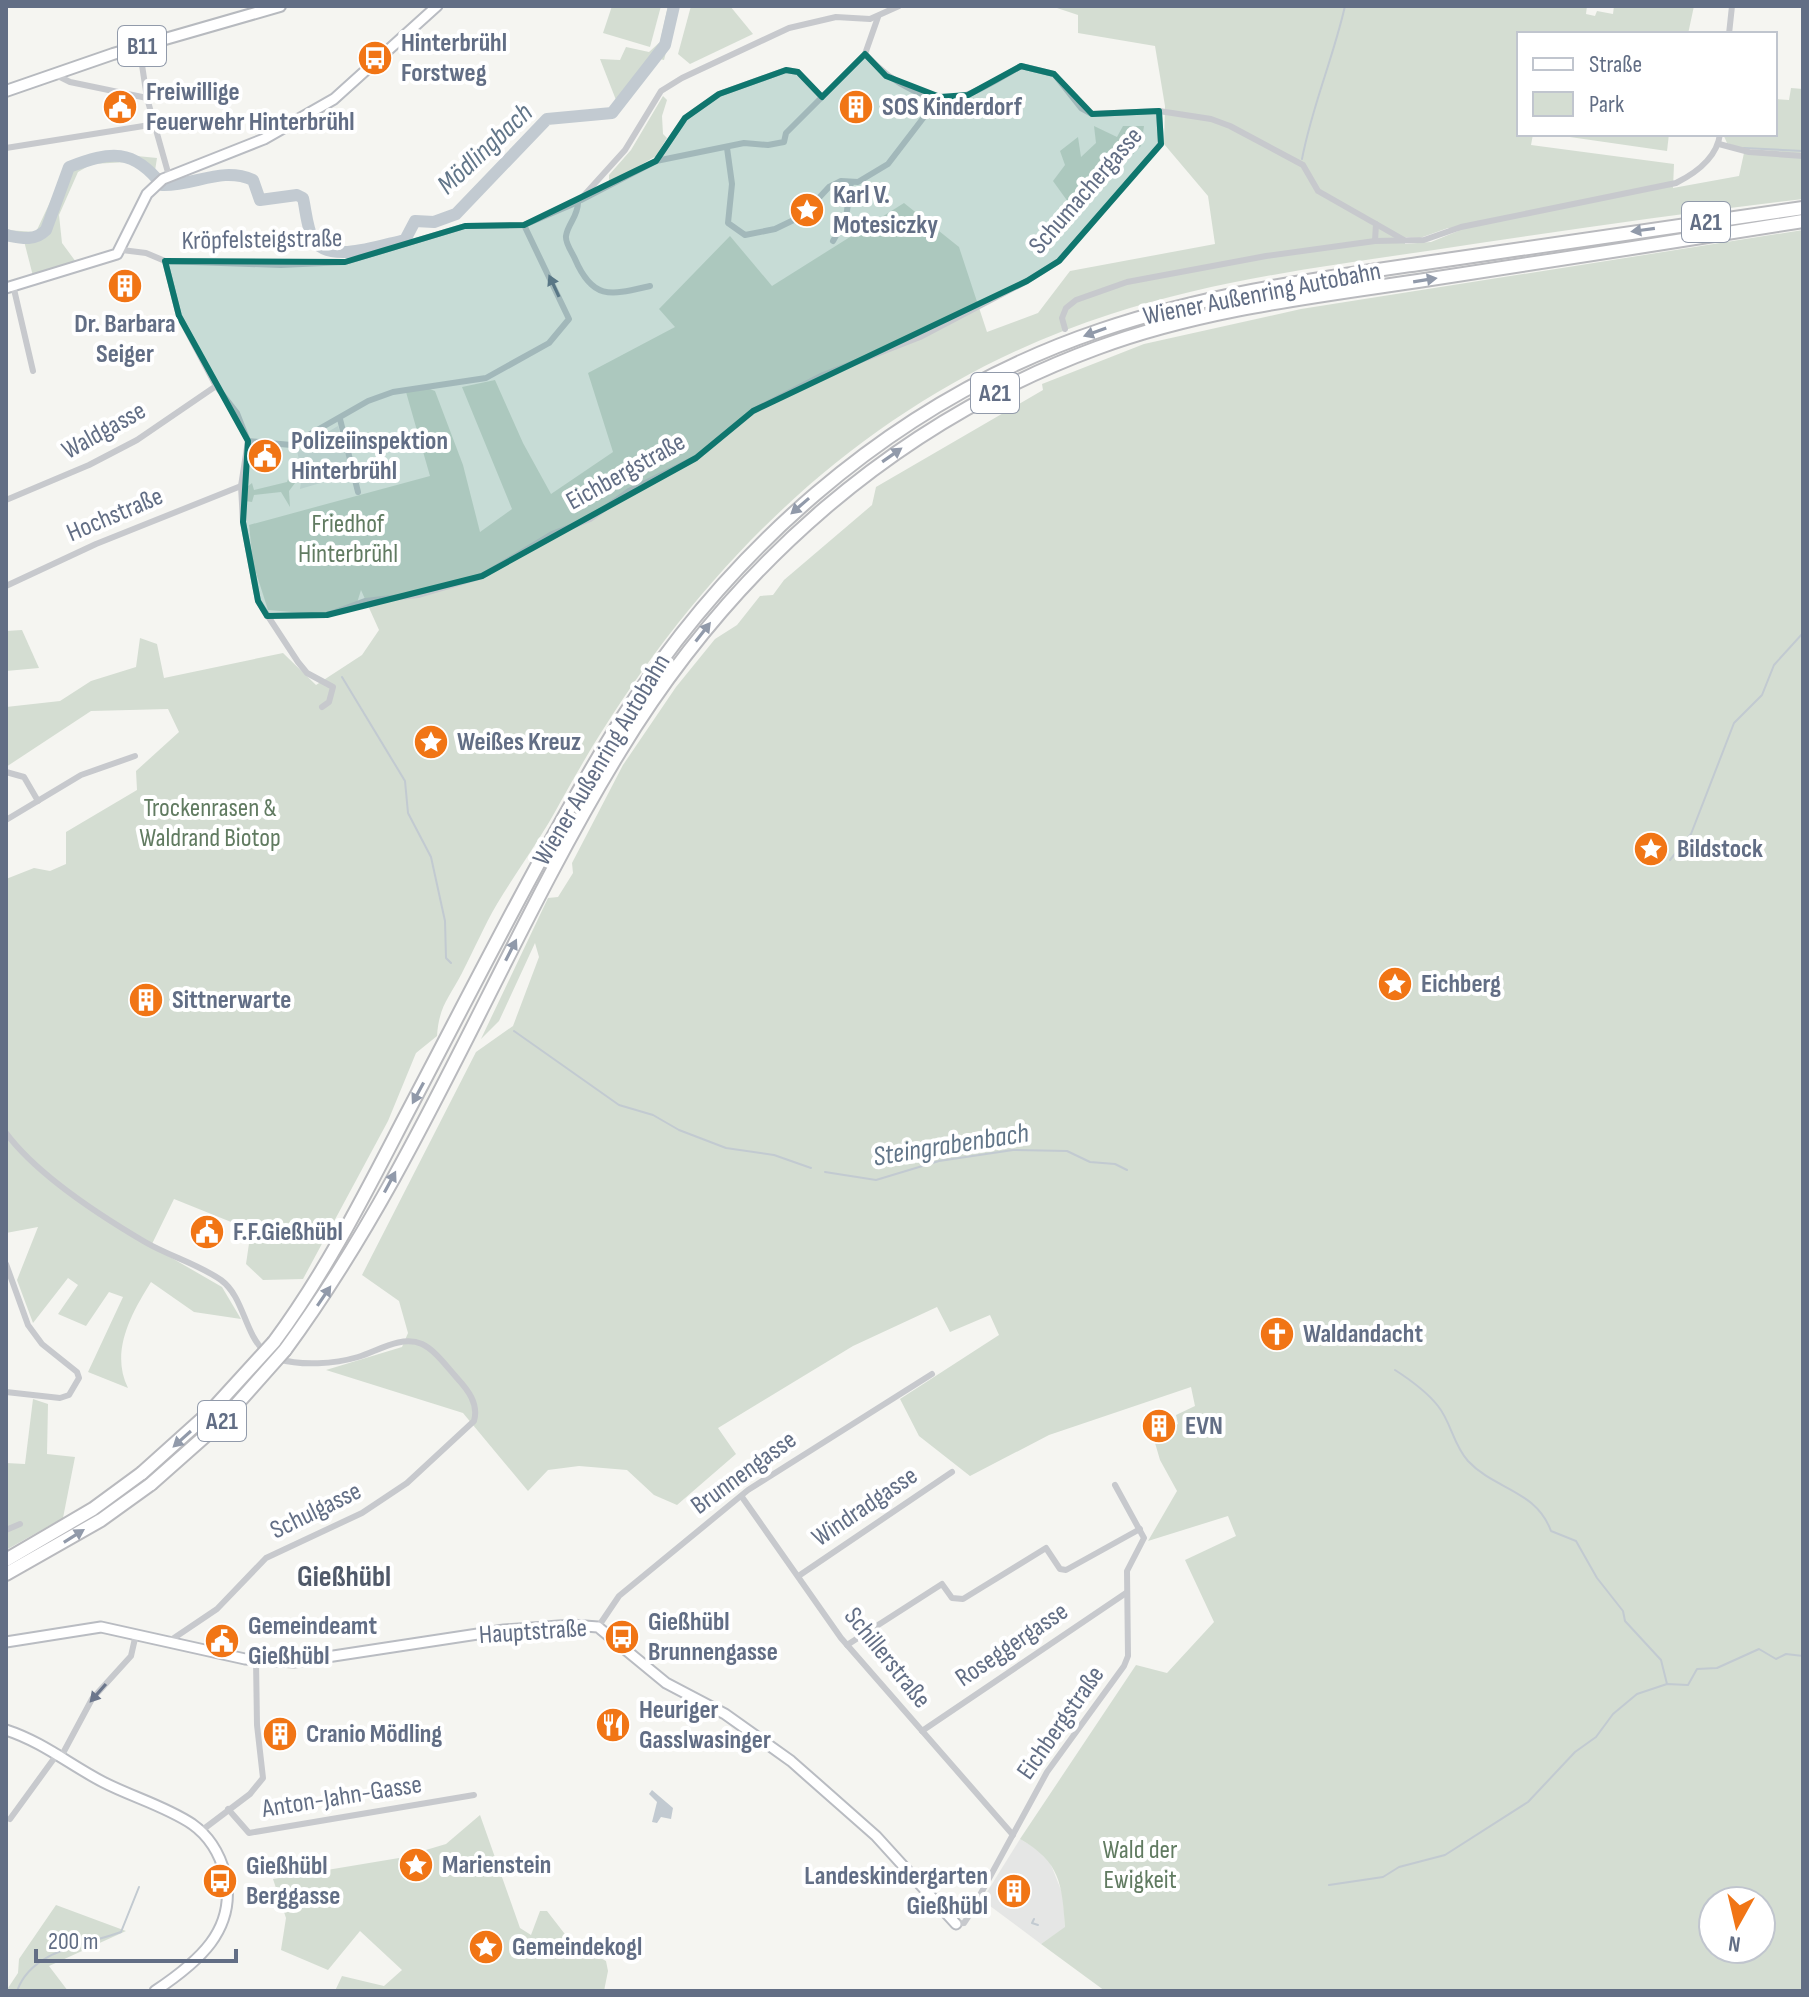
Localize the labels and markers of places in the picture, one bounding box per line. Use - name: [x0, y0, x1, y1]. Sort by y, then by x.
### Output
- place label: Hinterbrühl Forstweg: [401, 28, 507, 89]
- bus stop icon: Hinterbrühl Forstweg: [356, 39, 394, 77]
- place label: Freiwillige Feuerwehr Hinterbrühl: [146, 77, 355, 138]
- public building icon: Freiwillige Feuerwehr Hinterbrühl: [101, 88, 139, 126]
- building icon: SOS Kinderdorf: [837, 88, 875, 126]
- place label: SOS Kinderdorf: [882, 92, 1023, 123]
- place label: Karl V. Motesiczky: [833, 180, 938, 241]
- place icon: Karl V. Motesiczky: [788, 191, 826, 229]
- building icon: Dr. Barbara Seiger: [106, 267, 144, 305]
- place label: Dr. Barbara Seiger: [74, 309, 176, 370]
- place label: Polizeiinspektion Hinterbrühl: [291, 426, 448, 487]
- public building icon: Polizeiinspektion Hinterbrühl: [246, 437, 284, 475]
- place icon: Weißes Kreuz: [412, 723, 450, 761]
- place label: Weißes Kreuz: [457, 727, 581, 758]
- place icon: Bildstock: [1632, 830, 1670, 868]
- place label: Bildstock: [1677, 834, 1763, 865]
- place icon: Eichberg: [1376, 965, 1414, 1003]
- place label: Eichberg: [1421, 969, 1501, 1000]
- building icon: Sittnerwarte: [127, 981, 165, 1019]
- place label: Sittnerwarte: [172, 985, 291, 1016]
- public building icon: F.F.Gießhübl: [188, 1213, 226, 1251]
- place label: F.F.Gießhübl: [233, 1217, 343, 1248]
- church icon: Waldandacht: [1258, 1315, 1296, 1353]
- place label: Waldandacht: [1303, 1319, 1423, 1350]
- building icon: EVN: [1140, 1407, 1178, 1445]
- place label: EVN: [1185, 1411, 1223, 1442]
- place label: Gießhübl Brunnengasse: [648, 1607, 778, 1668]
- place label: Gemeindeamt Gießhübl: [248, 1611, 377, 1672]
- bus stop icon: Gießhübl Brunnengasse: [603, 1618, 641, 1656]
- public building icon: Gemeindeamt Gießhübl: [203, 1622, 241, 1660]
- place label: Heuriger Gasslwasinger: [639, 1695, 771, 1756]
- restaurant icon: Heuriger Gasslwasinger: [594, 1706, 632, 1744]
- building icon: Cranio Mödling: [261, 1715, 299, 1753]
- place label: Cranio Mödling: [306, 1719, 442, 1750]
- place icon: Marienstein: [397, 1846, 435, 1884]
- place label: Marienstein: [442, 1850, 551, 1881]
- place label: Gießhübl Berggasse: [246, 1851, 340, 1912]
- place label: Landeskindergarten Gießhübl: [804, 1861, 988, 1922]
- bus stop icon: Gießhübl Berggasse: [201, 1862, 239, 1900]
- building icon: Landeskindergarten Gießhübl: [995, 1872, 1033, 1910]
- place icon: Gemeindekogl: [467, 1928, 505, 1966]
- place label: Gemeindekogl: [512, 1932, 642, 1963]

